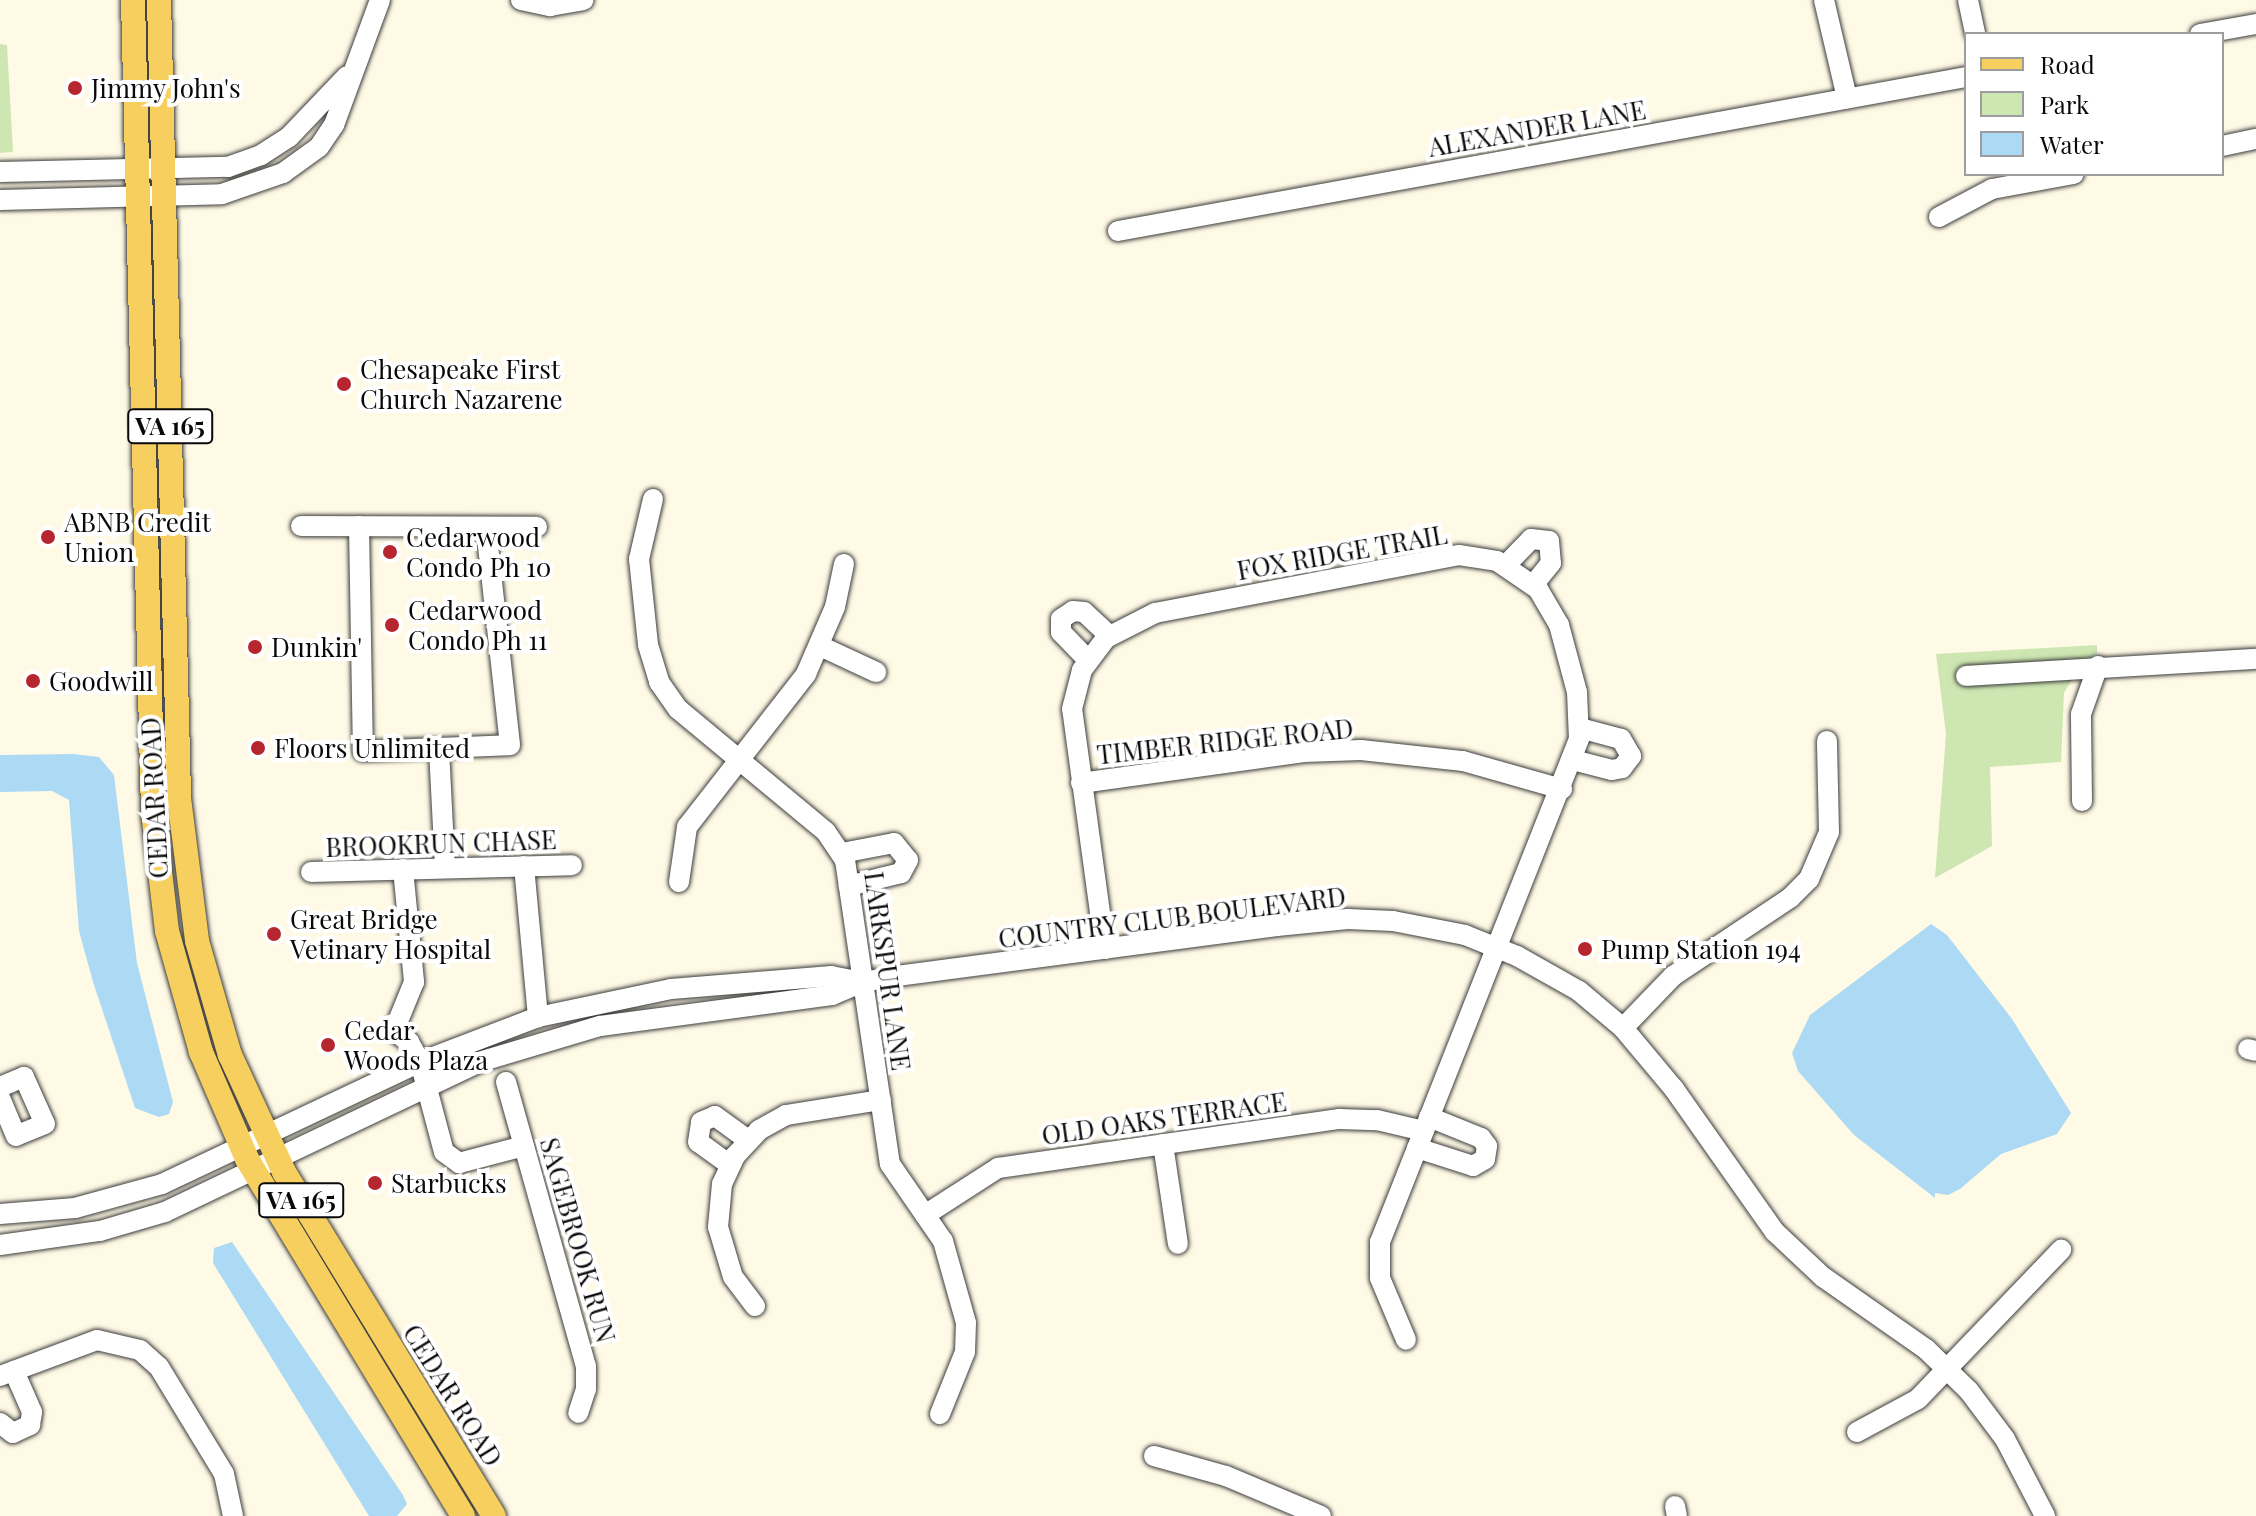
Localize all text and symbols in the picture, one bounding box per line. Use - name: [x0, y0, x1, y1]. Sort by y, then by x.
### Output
- legend: [1964, 32, 2224, 176]
- text: Road: [2040, 48, 2095, 80]
- place label: Jimmy John's: [91, 72, 241, 104]
- marker: Jimmy John's: [66, 79, 84, 97]
- text: Park: [2040, 88, 2089, 120]
- street label: ALEXANDER LANE: [1426, 93, 1648, 163]
- text: Water: [2040, 128, 2104, 160]
- place label: Chesapeake First Church Nazarene: [360, 353, 563, 414]
- marker: Chesapeake First Church Nazarene: [335, 375, 353, 393]
- road number: VA 165: [126, 406, 214, 446]
- place label: ABNB Credit Union: [64, 506, 211, 568]
- street label: FOX RIDGE TRAIL: [1234, 518, 1450, 586]
- place label: Cedarwood Condo Ph 10: [406, 521, 551, 582]
- marker: ABNB Credit Union: [39, 528, 57, 546]
- marker: Cedarwood Condo Ph 10: [381, 543, 399, 561]
- place label: Cedarwood Condo Ph 11: [408, 594, 547, 656]
- marker: Cedarwood Condo Ph 11: [383, 616, 401, 634]
- place label: Dunkin': [271, 631, 362, 663]
- marker: Dunkin': [246, 638, 264, 656]
- place label: Goodwill: [49, 665, 153, 697]
- marker: Goodwill: [24, 672, 42, 690]
- street label: TIMBER RIDGE ROAD: [1095, 712, 1355, 770]
- street label: CEDAR ROAD: [134, 717, 174, 879]
- place label: Floors Unlimited: [274, 732, 470, 764]
- marker: Floors Unlimited: [249, 739, 267, 757]
- street label: BROOKRUN CHASE: [325, 823, 557, 863]
- street label: LARKSPUR LANE: [859, 869, 917, 1073]
- street label: COUNTRY CLUB BOULEVARD: [996, 880, 1348, 954]
- place label: Great Bridge Vetinary Hospital: [290, 903, 492, 964]
- marker: Great Bridge Vetinary Hospital: [265, 925, 283, 943]
- place label: Pump Station 194: [1601, 933, 1801, 965]
- marker: Pump Station 194: [1576, 940, 1594, 958]
- place label: Cedar Woods Plaza: [344, 1014, 488, 1076]
- marker: Cedar Woods Plaza: [319, 1036, 337, 1054]
- street label: OLD OAKS TERRACE: [1039, 1085, 1289, 1151]
- street label: SAGEBROOK RUN: [534, 1134, 622, 1346]
- place label: Starbucks: [391, 1167, 507, 1199]
- marker: Starbucks: [366, 1174, 384, 1192]
- road number: VA 165: [257, 1180, 345, 1220]
- street label: CEDAR ROAD: [397, 1318, 509, 1472]

